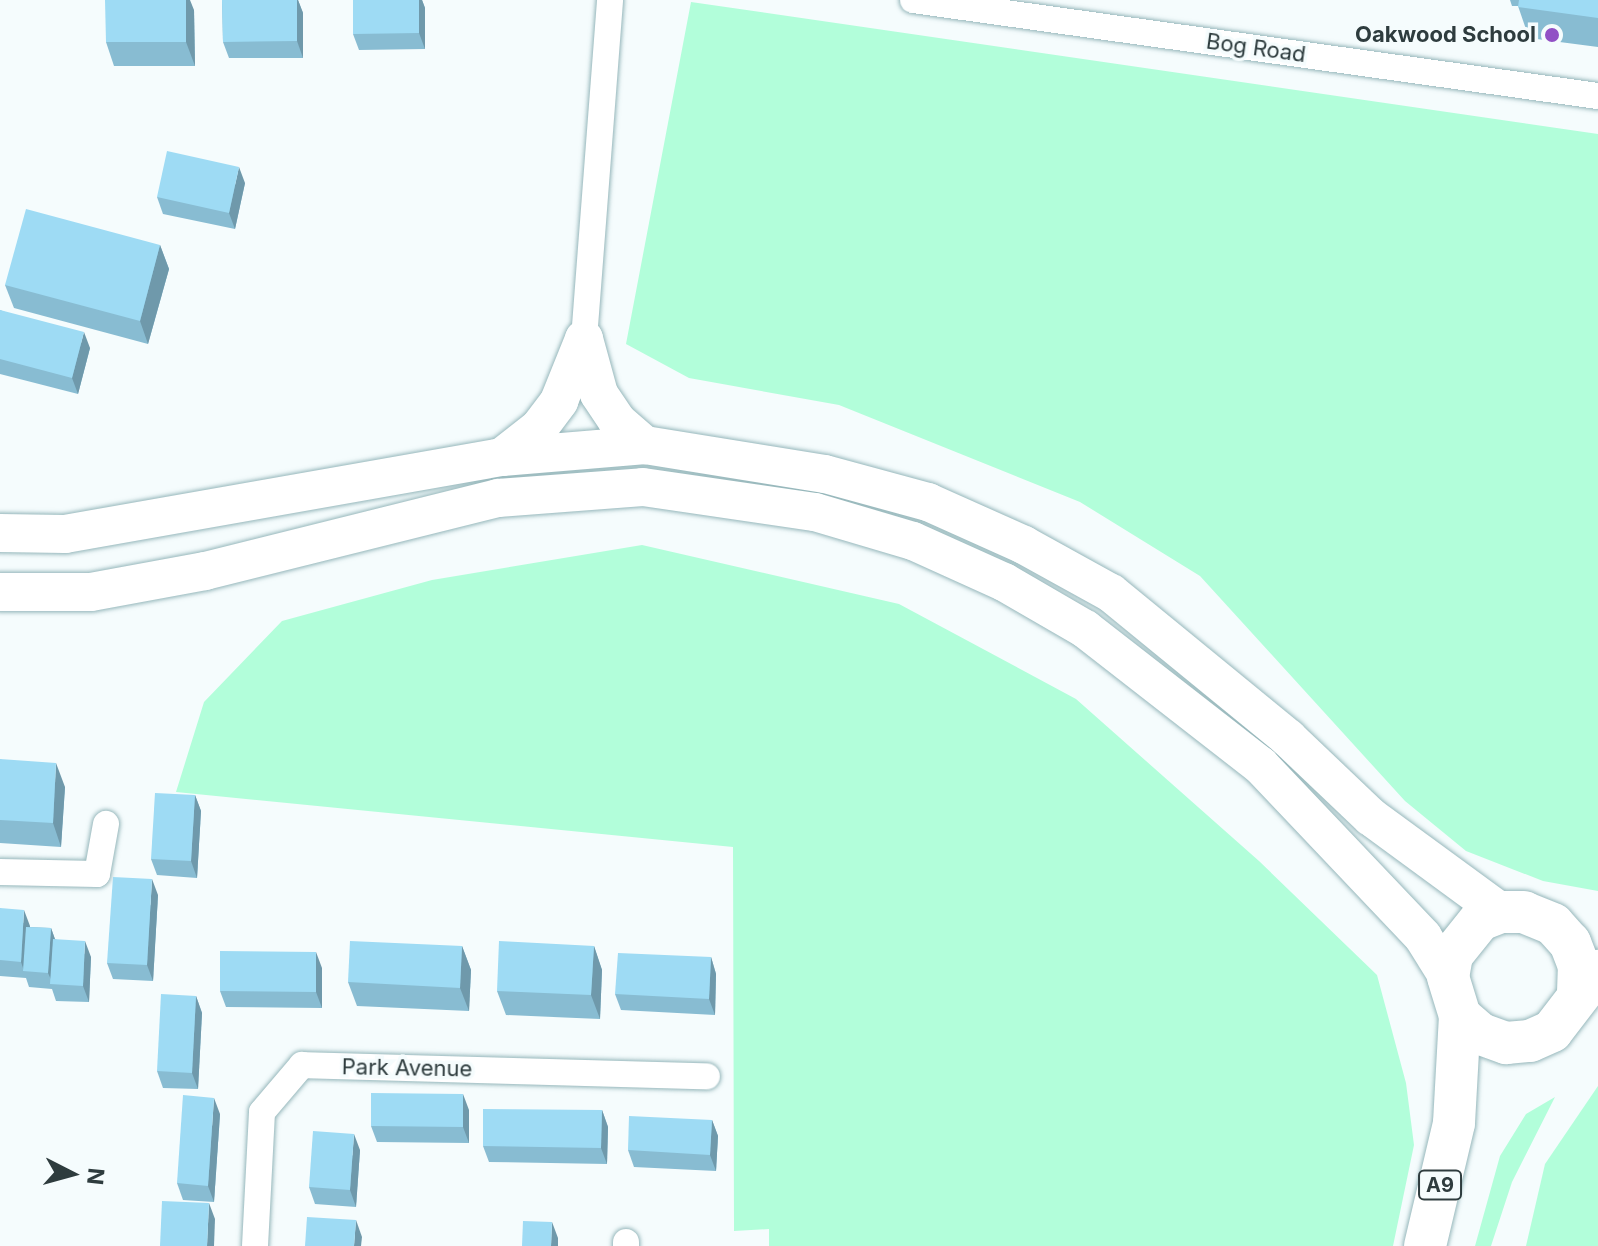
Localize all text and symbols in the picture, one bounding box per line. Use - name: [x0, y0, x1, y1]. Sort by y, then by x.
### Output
- place label: Oakwood School: [1355, 22, 1536, 48]
- marker: Oakwood School: [1543, 26, 1561, 44]
- street label: Bog Road: [1204, 28, 1308, 68]
- street label: Park Avenue: [341, 1054, 473, 1082]
- north arrow: [32, 1134, 112, 1214]
- text: N: [82, 1167, 110, 1186]
- road number: A9: [1418, 1169, 1462, 1201]

